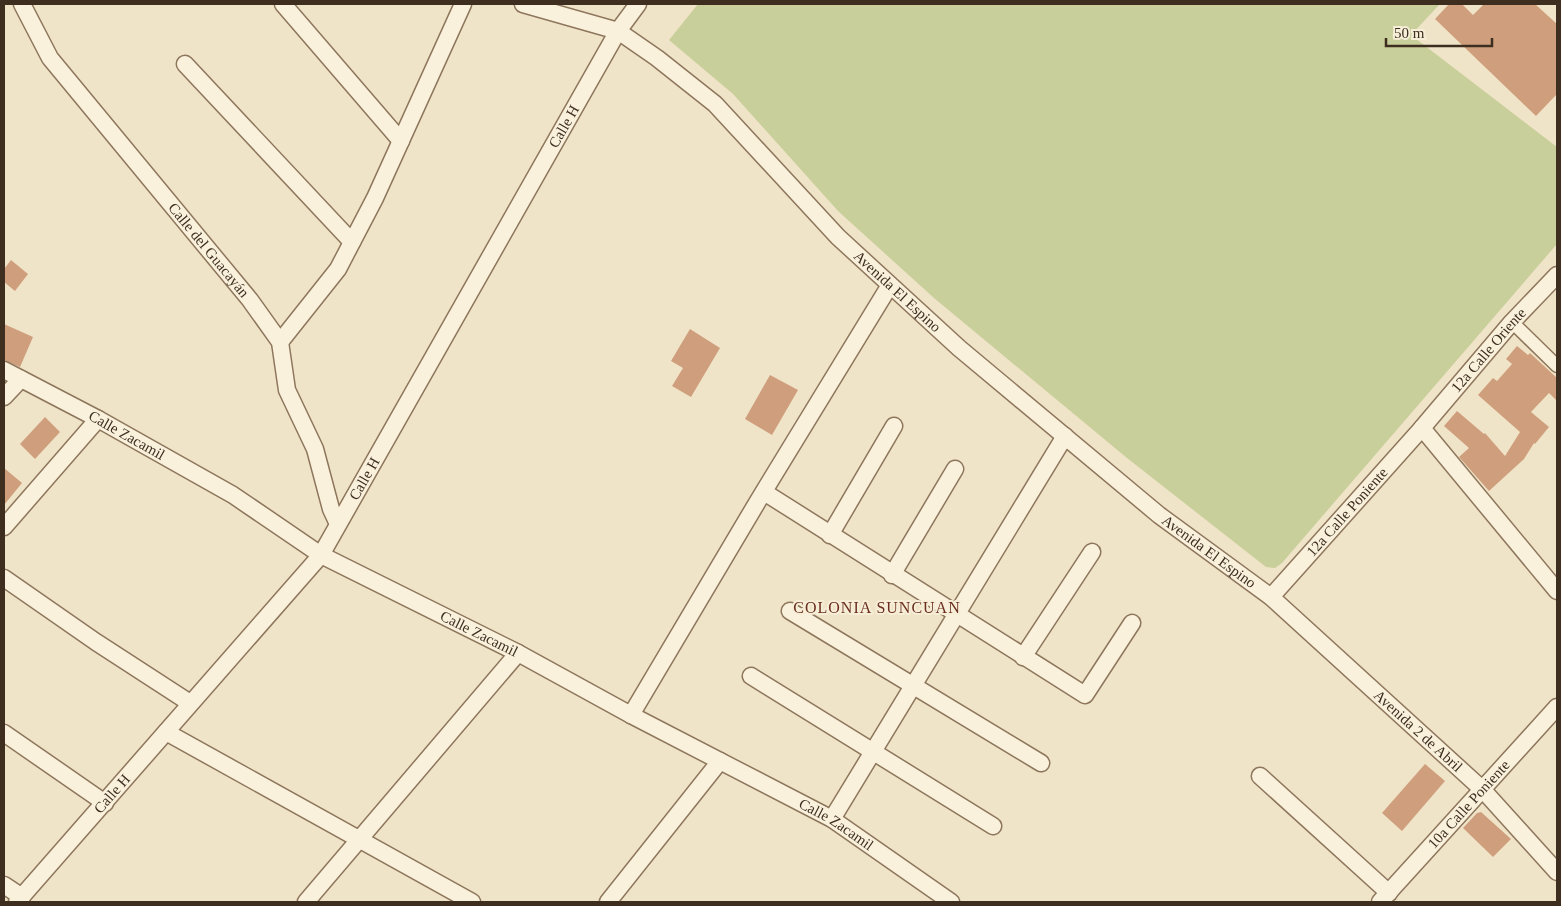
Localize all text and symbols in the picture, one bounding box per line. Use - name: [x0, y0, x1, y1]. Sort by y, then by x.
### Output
- scale bar: [1386, 15, 1492, 47]
- text: 50 m: [1394, 25, 1425, 41]
- street label: Calle H: [546, 102, 582, 150]
- street label: Calle del Guacayán: [165, 200, 253, 301]
- street label: Avenida El Espino: [851, 248, 944, 335]
- street label: 12a Calle Oriente: [1448, 304, 1529, 396]
- street label: Calle Zacamil: [86, 408, 168, 463]
- street label: Calle H: [346, 455, 383, 503]
- street label: 12a Calle Poniente: [1303, 464, 1391, 560]
- street label: Avenida El Espino: [1159, 512, 1259, 591]
- district label: COLONIA SUNCUAN: [793, 599, 961, 616]
- street label: Calle Zacamil: [438, 608, 521, 660]
- street label: Avenida 2 de Abril: [1371, 687, 1466, 775]
- street label: 10a Calle Poniente: [1425, 757, 1513, 852]
- street label: Calle H: [91, 771, 133, 816]
- street label: Calle Zacamil: [796, 795, 876, 853]

